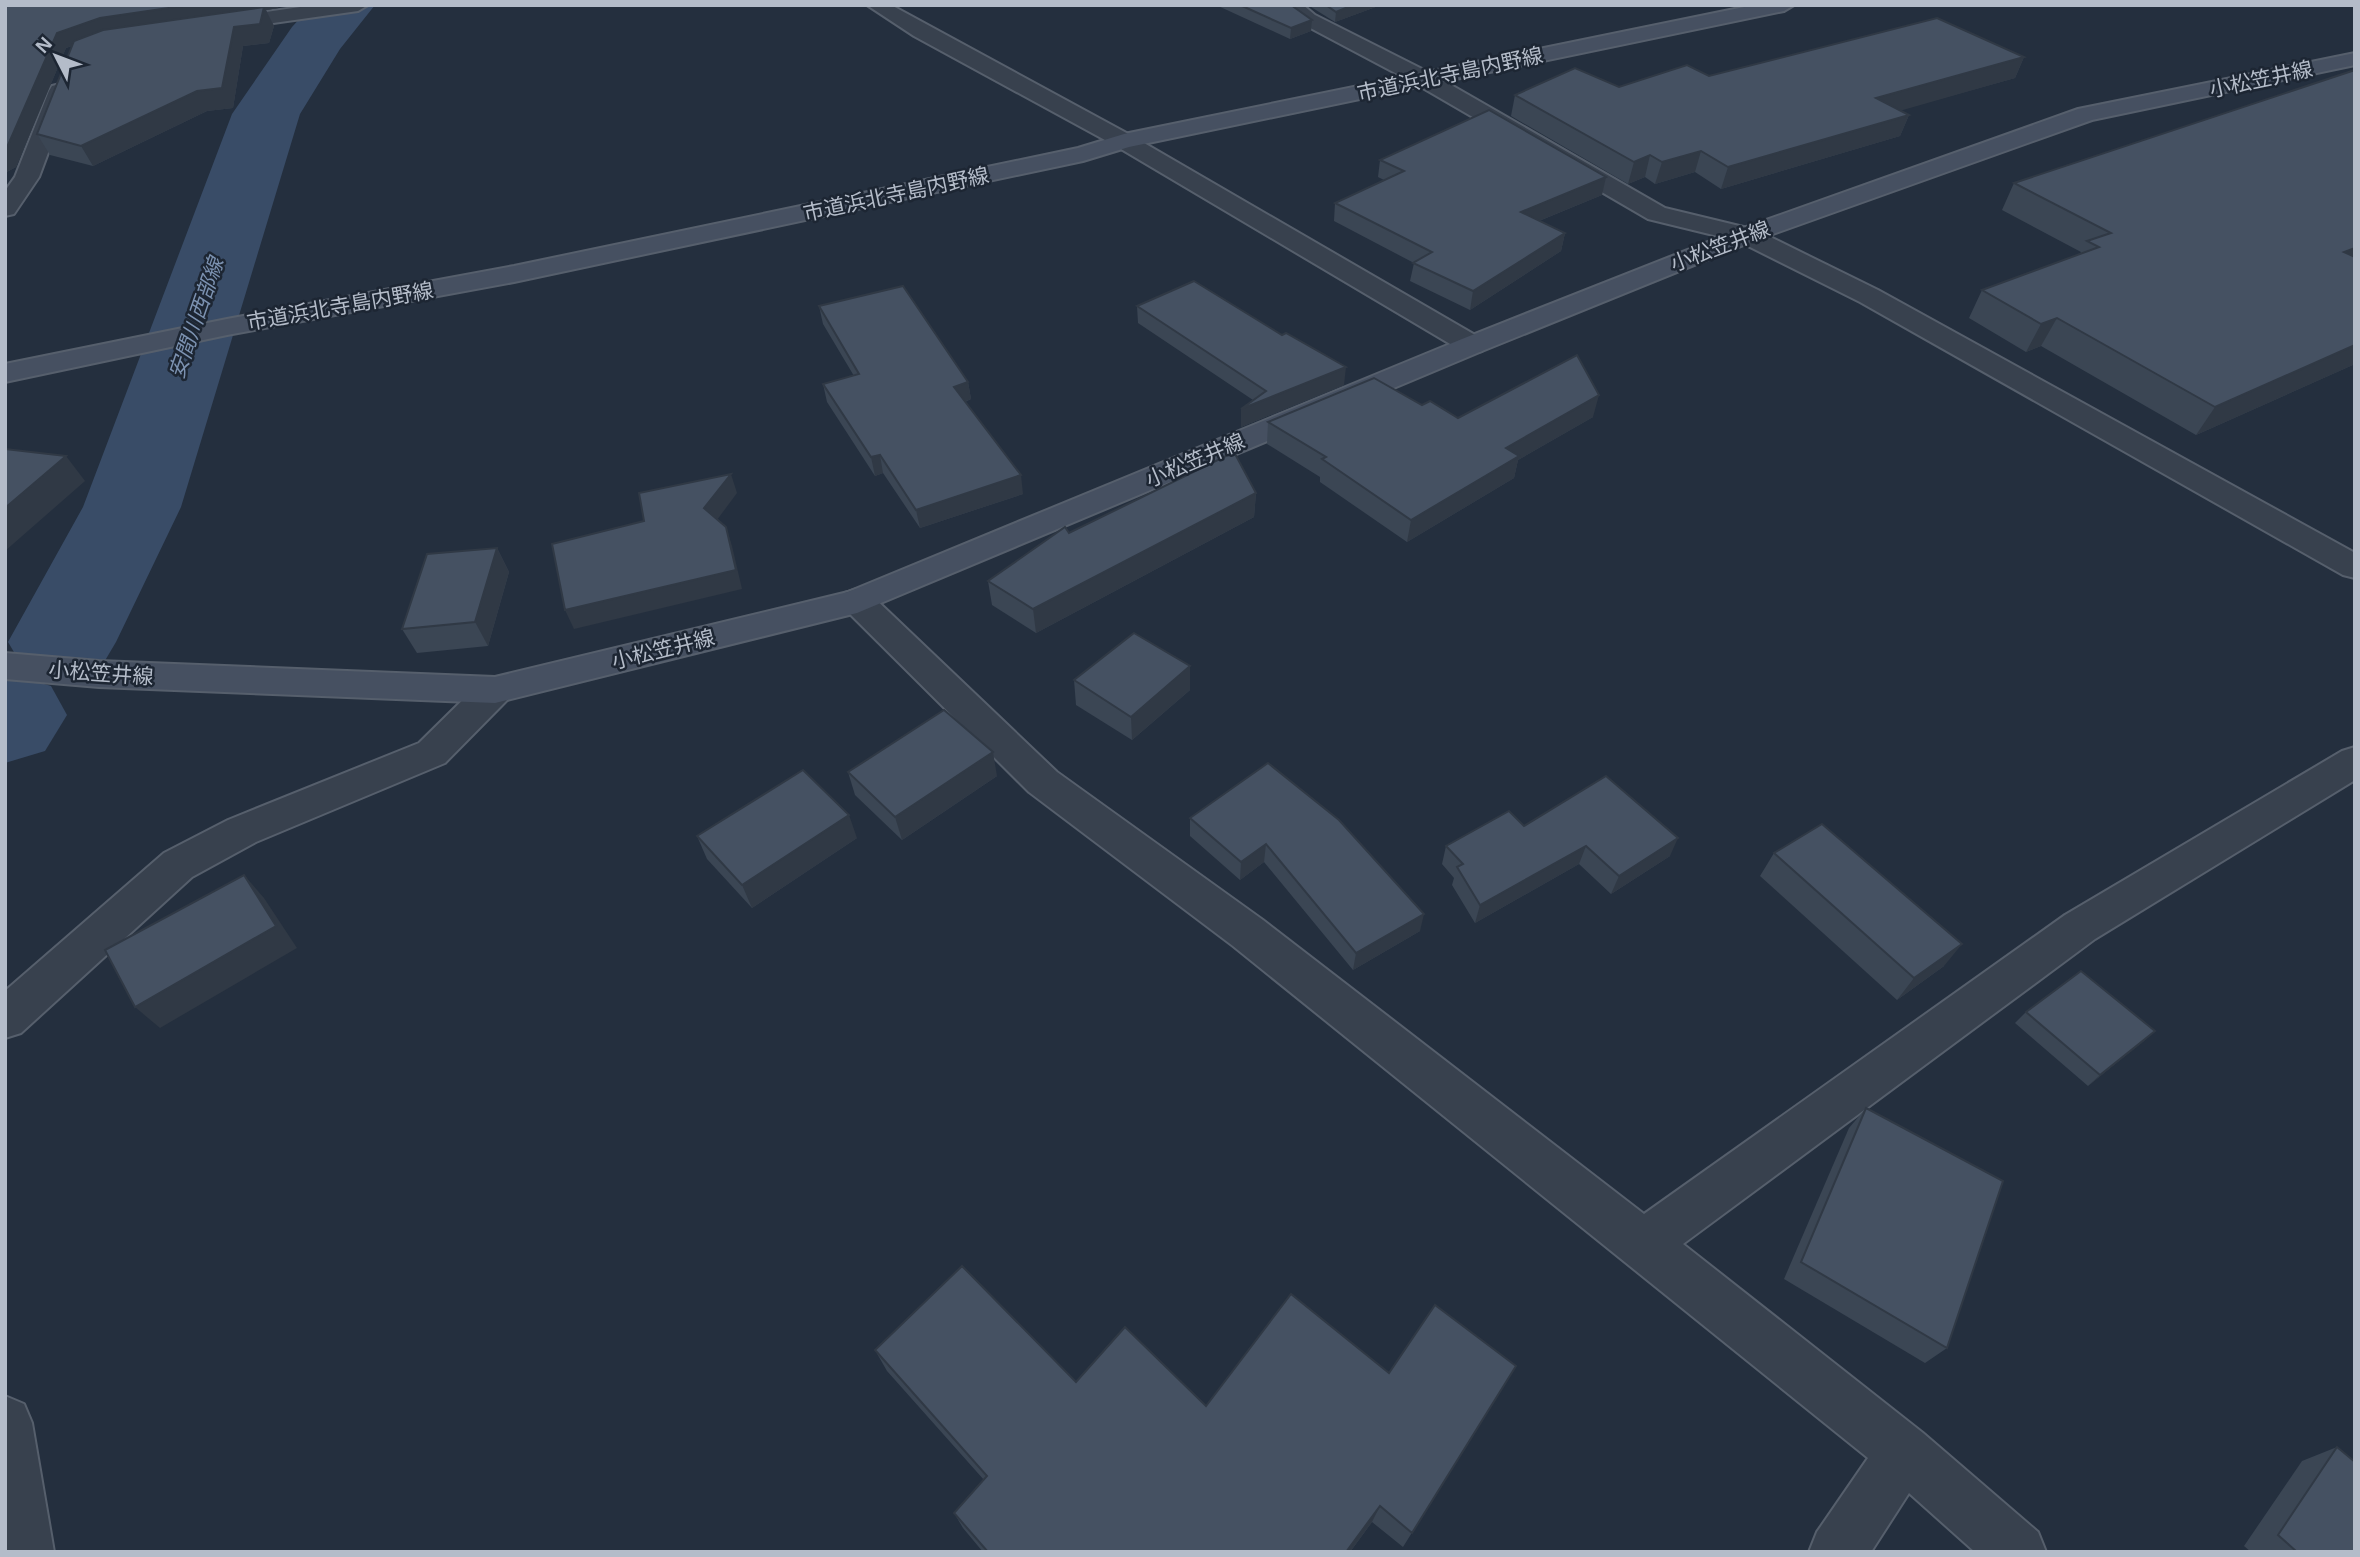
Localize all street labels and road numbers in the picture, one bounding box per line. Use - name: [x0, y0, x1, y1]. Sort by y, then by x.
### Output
- street label: 市道浜北寺島内野線: [1355, 43, 1545, 105]
- street label: 小松笠井線: [2207, 57, 2315, 101]
- street label: 市道浜北寺島内野線: [801, 163, 991, 225]
- street label: 小松笠井線: [1667, 216, 1773, 276]
- street label: 市道浜北寺島内野線: [245, 278, 435, 334]
- street label: 小松笠井線: [1142, 429, 1248, 491]
- street label: 小松笠井線: [609, 625, 717, 673]
- street label: 小松笠井線: [48, 658, 154, 688]

